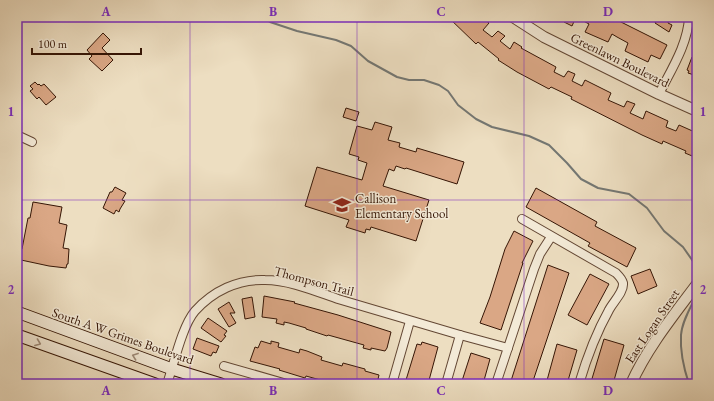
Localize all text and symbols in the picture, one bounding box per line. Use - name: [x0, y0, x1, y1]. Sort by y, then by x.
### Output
- text: A: [100, 3, 111, 20]
- text: B: [269, 3, 277, 20]
- text: C: [436, 3, 446, 20]
- text: D: [603, 3, 613, 20]
- street label: Greenlawn Boulevard: [568, 29, 673, 91]
- scale bar: [32, 30, 141, 56]
- text: 100 m: [38, 36, 68, 52]
- text: 1: [8, 103, 15, 120]
- text: 1: [700, 103, 707, 120]
- place label: Callison Elementary School: [355, 190, 448, 222]
- school or university icon: Callison Elementary School: [332, 195, 352, 215]
- street label: Thompson Trail: [272, 262, 356, 300]
- text: 2: [8, 281, 15, 298]
- text: 2: [700, 281, 707, 298]
- street label: East Logan Street: [621, 286, 683, 366]
- street label: South A W Grimes Boulevard: [50, 304, 196, 368]
- one-way arrow: [35, 339, 42, 347]
- one-way arrow: [132, 352, 139, 360]
- text: A: [100, 382, 111, 399]
- text: B: [269, 382, 277, 399]
- text: C: [436, 382, 446, 399]
- text: D: [603, 382, 613, 399]

